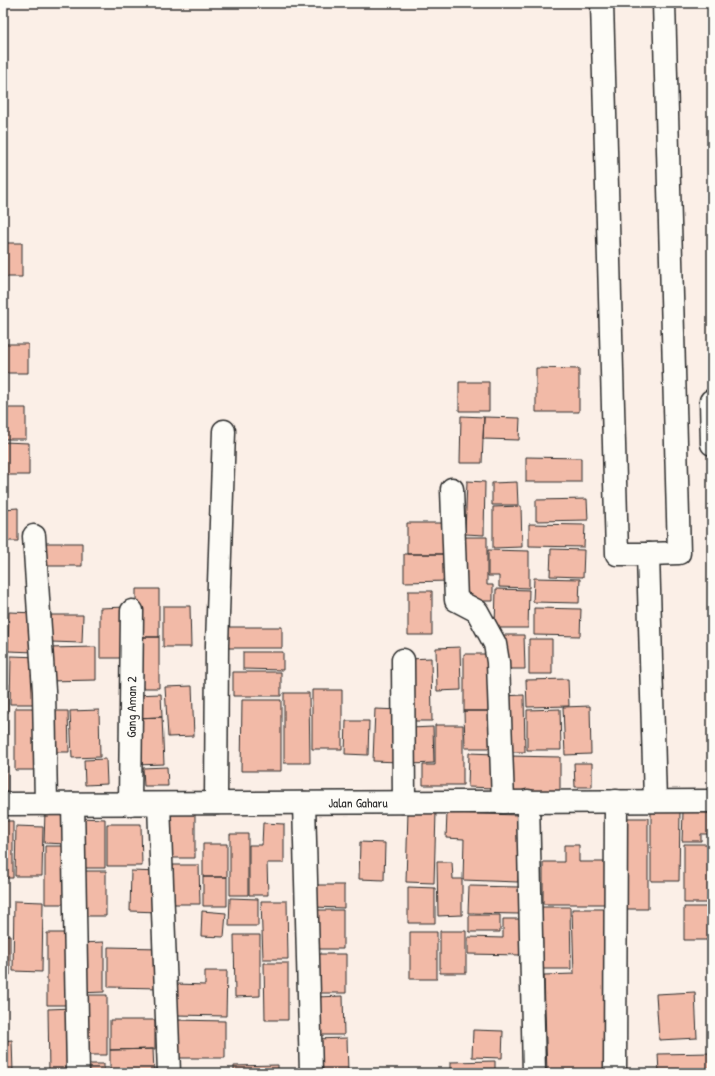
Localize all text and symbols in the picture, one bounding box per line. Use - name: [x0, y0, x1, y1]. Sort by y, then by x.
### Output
- street label: Gang Aman 2: [122, 676, 140, 738]
- street label: Jalan Gaharu: [328, 793, 388, 812]

